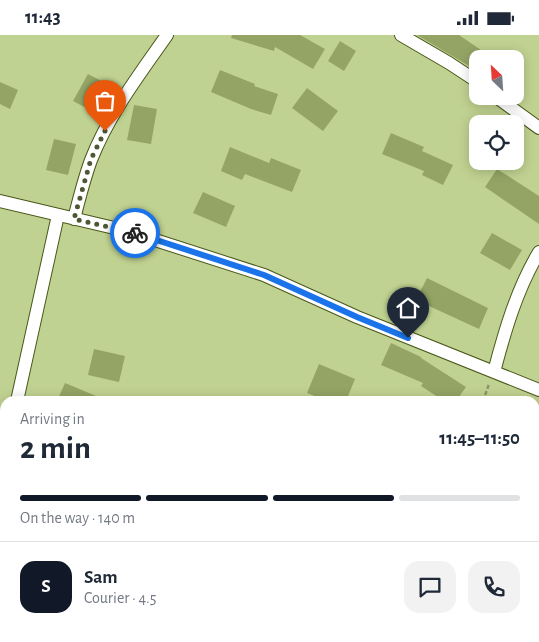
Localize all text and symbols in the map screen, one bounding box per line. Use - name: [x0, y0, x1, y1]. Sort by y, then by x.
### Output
- text: 11:43: [25, 8, 61, 27]
- north arrow: [469, 50, 524, 105]
- map controls: [469, 50, 524, 170]
- pin: [84, 80, 126, 131]
- icon: bag: [91, 87, 119, 115]
- button: locate: [469, 115, 524, 170]
- courier: [110, 208, 160, 258]
- icon: bike: [121, 219, 149, 247]
- pin: [387, 287, 429, 338]
- icon: home: [394, 294, 422, 322]
- text: Arriving in: [20, 411, 85, 427]
- text: 11:45–11:50: [439, 429, 520, 448]
- text: 2 min: [20, 432, 91, 464]
- text: On the way · 140 m: [20, 510, 135, 526]
- button: chat: [404, 561, 456, 613]
- button: phone: [468, 561, 520, 613]
- text: Sam: [84, 568, 118, 587]
- text: S: [41, 577, 51, 596]
- text: Courier · 4.5: [84, 590, 156, 606]

